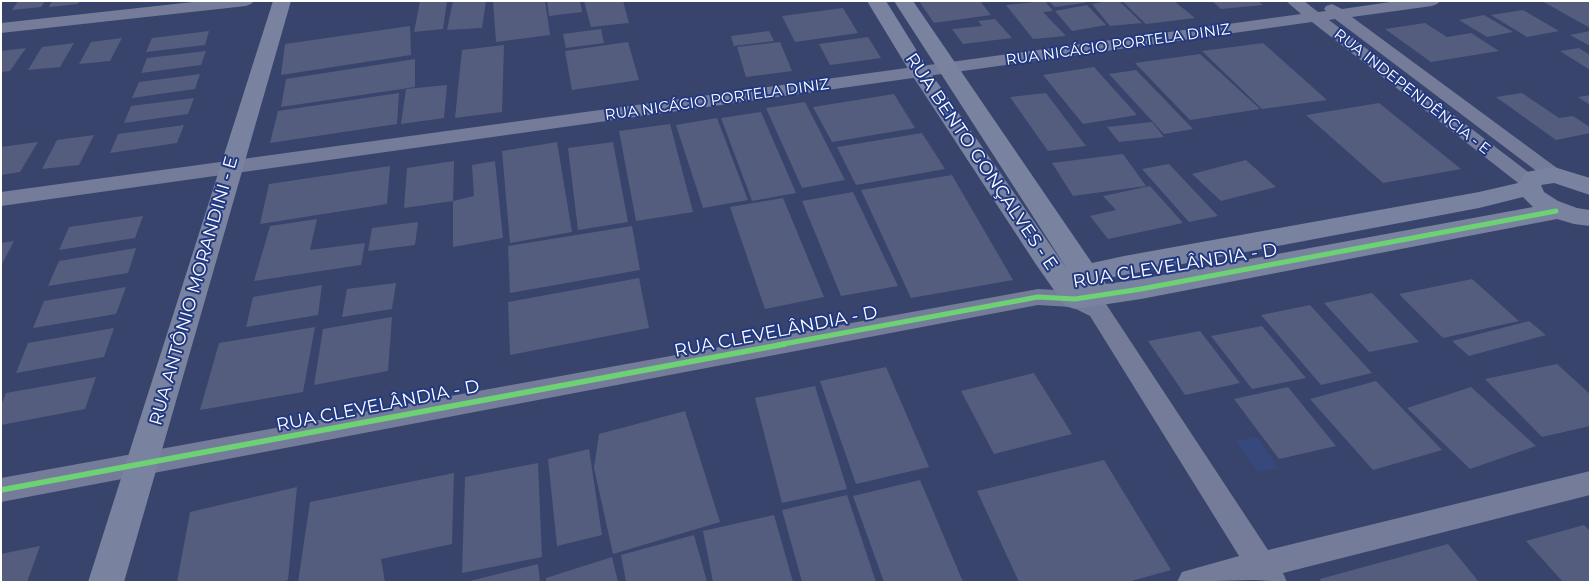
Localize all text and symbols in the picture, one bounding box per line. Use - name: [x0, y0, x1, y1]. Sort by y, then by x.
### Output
- street label: RUA NICÁCIO PORTELA DINIZ: [1005, 20, 1231, 70]
- street label: RUA INDEPENDÊNCIA - E: [1330, 25, 1494, 159]
- street label: RUA BENTO GONÇALVES - E: [900, 49, 1062, 275]
- street label: RUA NICÁCIO PORTELA DINIZ: [604, 75, 830, 125]
- street label: RUA ANTÔNIO MORANDINI - E: [145, 154, 243, 428]
- street label: RUA CLEVELÂNDIA - D: [1071, 239, 1279, 293]
- street label: RUA CLEVELÂNDIA - D: [672, 302, 880, 362]
- street label: RUA CLEVELÂNDIA - D: [274, 376, 482, 436]

